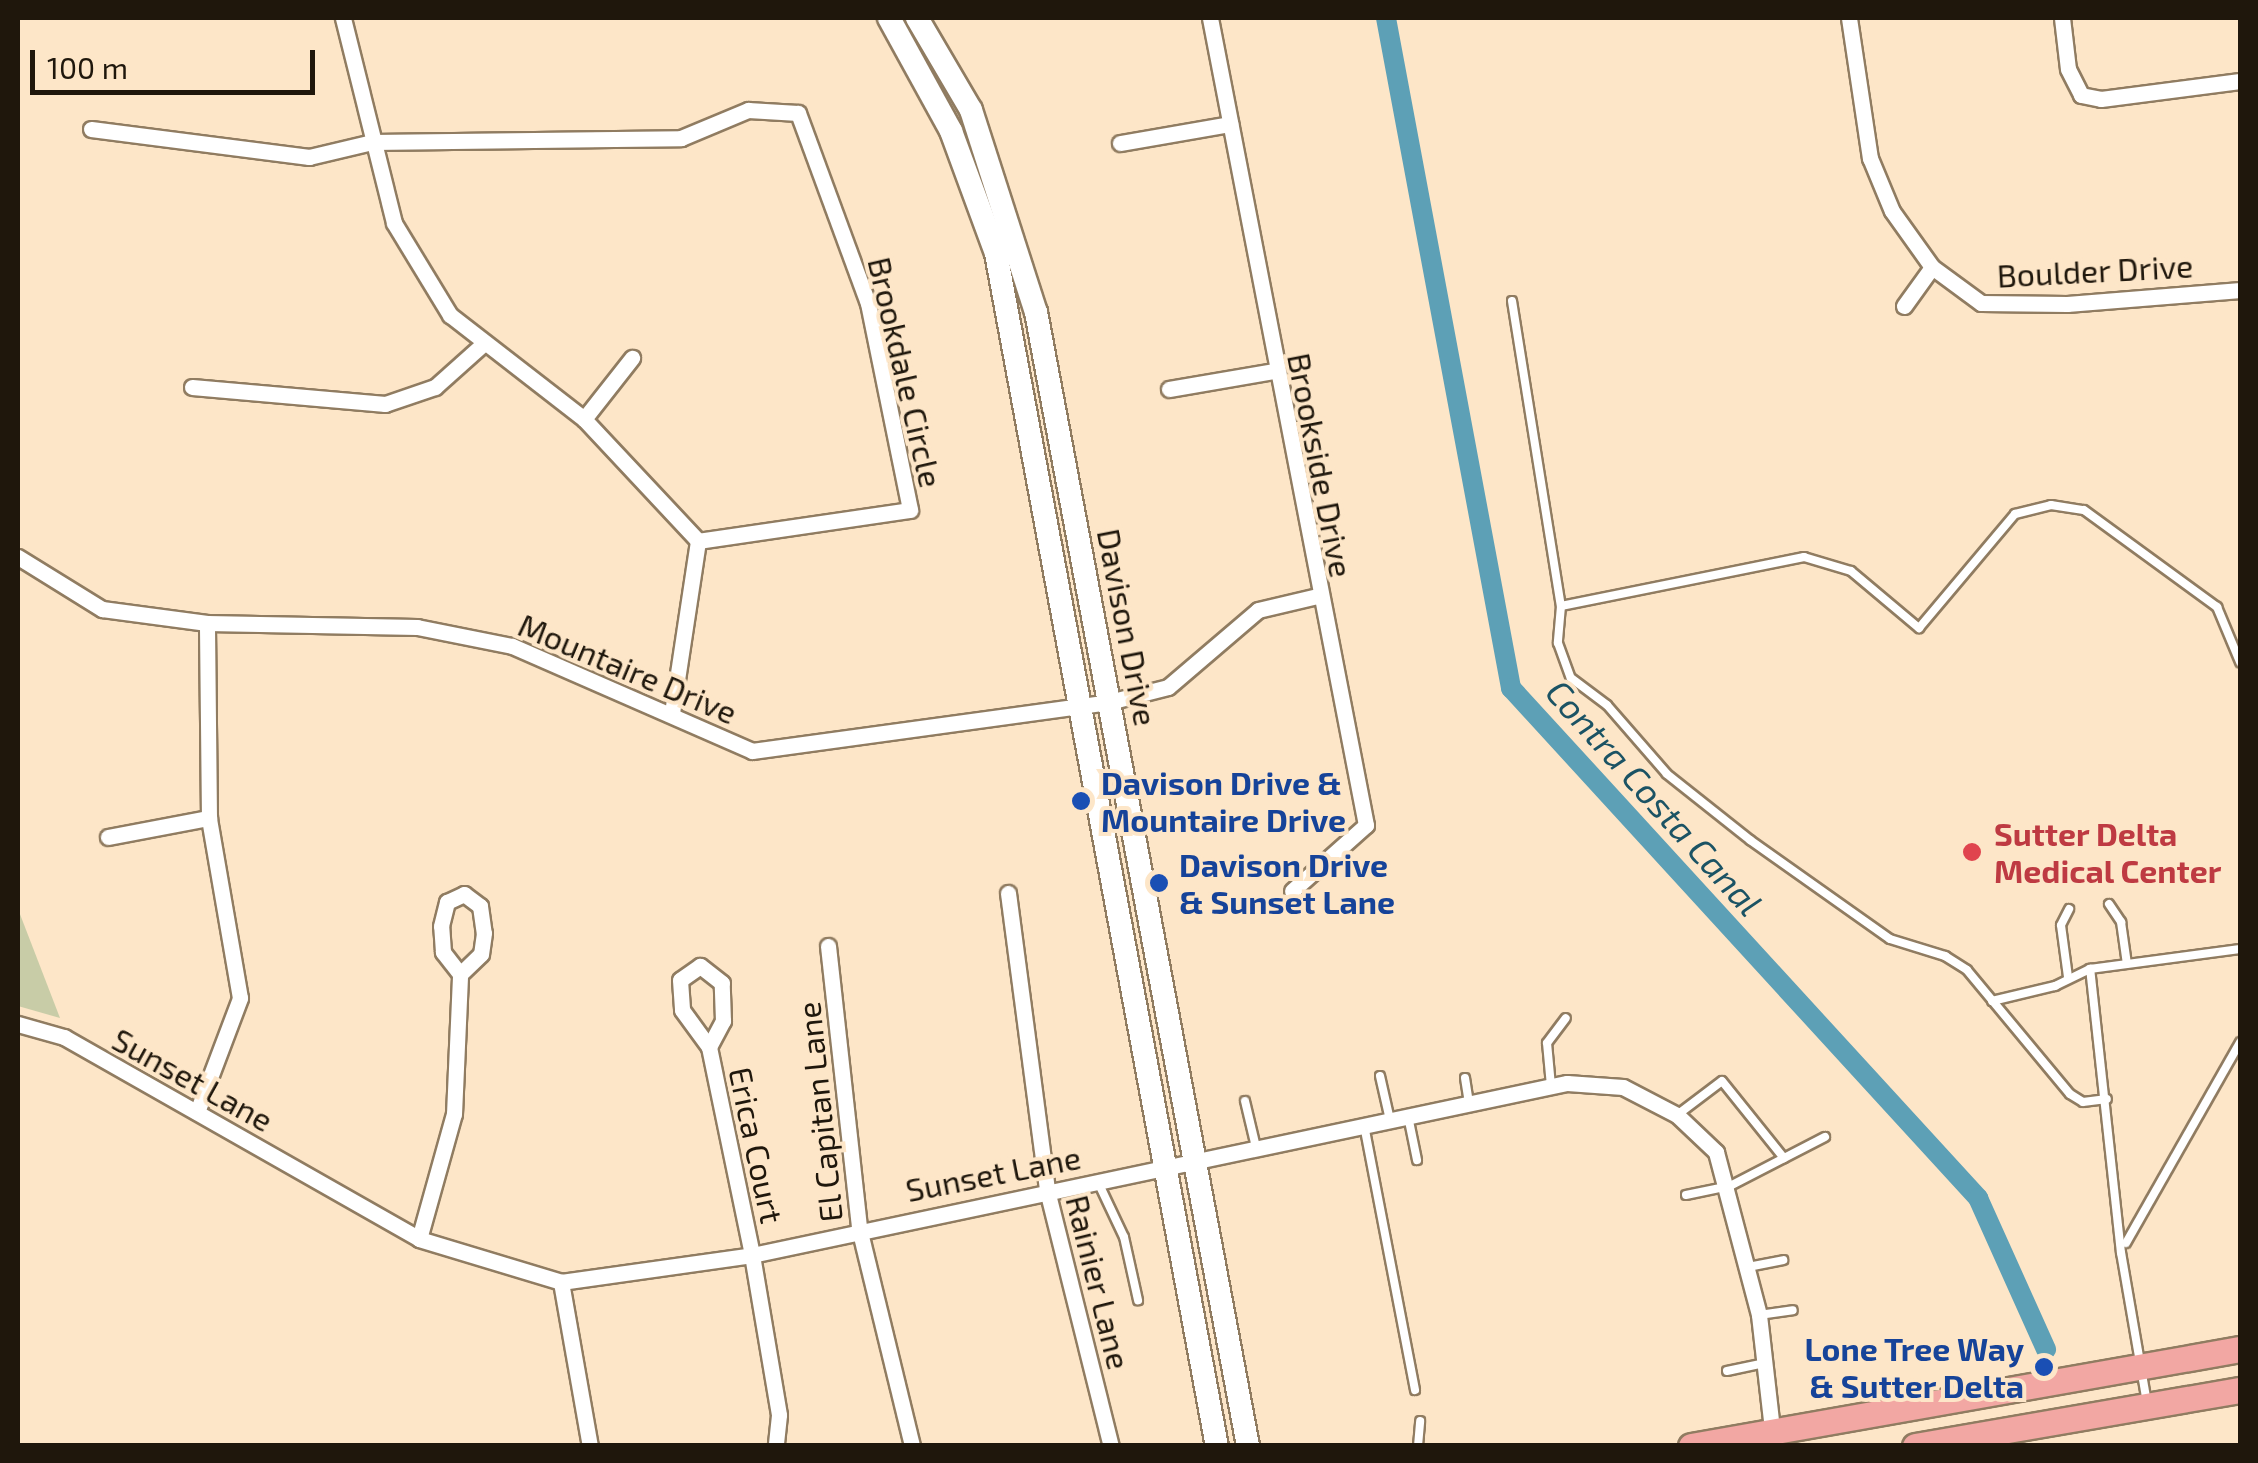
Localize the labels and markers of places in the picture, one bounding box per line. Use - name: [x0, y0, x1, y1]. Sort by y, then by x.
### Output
- place label: Davison Drive & Mountaire Drive: [1101, 764, 1346, 839]
- marker: Davison Drive & Mountaire Drive: [1070, 790, 1092, 812]
- place label: Sutter Delta Medical Center: [1994, 815, 2222, 890]
- marker: Sutter Delta Medical Center: [1959, 839, 1985, 865]
- place label: Davison Drive & Sunset Lane: [1179, 846, 1395, 921]
- marker: Davison Drive & Sunset Lane: [1148, 872, 1170, 894]
- place label: Lone Tree Way & Sutter Delta: [1804, 1330, 2024, 1405]
- marker: Lone Tree Way & Sutter Delta: [2033, 1356, 2055, 1378]

